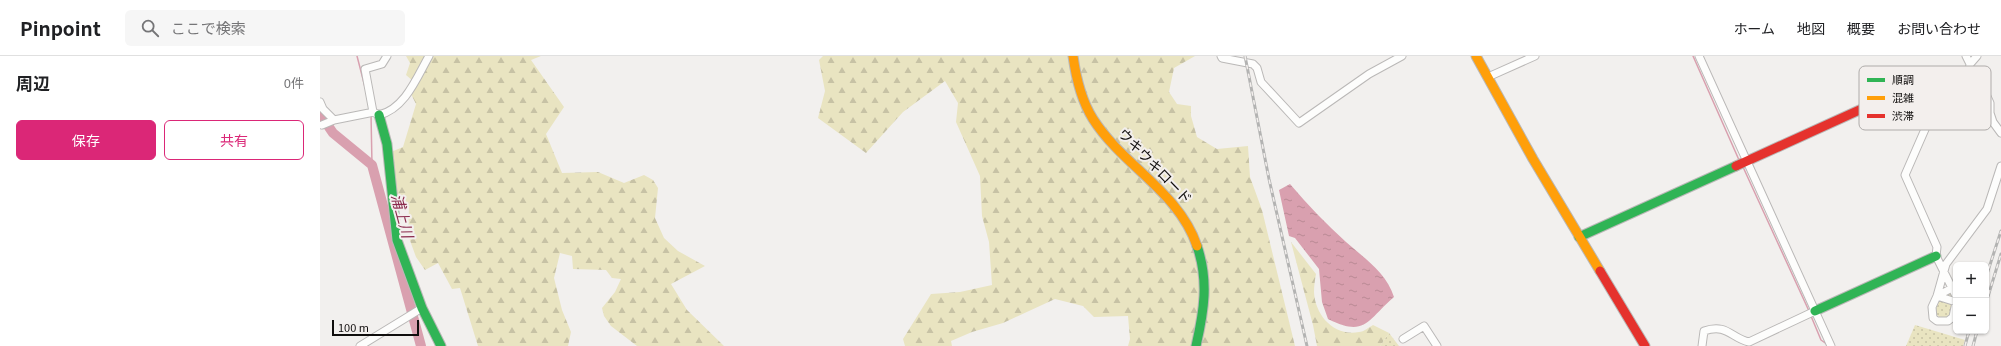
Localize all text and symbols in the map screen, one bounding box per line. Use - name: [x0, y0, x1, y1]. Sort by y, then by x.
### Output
- search box: [125, 10, 405, 46]
- text: Pinpoint: [20, 14, 101, 41]
- icon: search: [139, 17, 161, 39]
- text: ここで検索: [171, 17, 246, 38]
- text: ホーム: [1733, 18, 1775, 38]
- text: 地図: [1797, 18, 1825, 38]
- text: 概要: [1847, 18, 1875, 38]
- text: お問い合わせ: [1897, 18, 1981, 38]
- legend: [1859, 66, 1991, 130]
- text: 周辺: [16, 70, 50, 95]
- text: 順調: [1892, 71, 1914, 87]
- text: 0件: [284, 73, 304, 92]
- text: 混雑: [1892, 89, 1914, 105]
- text: 渋滞: [1892, 107, 1914, 123]
- button: 保存: [16, 120, 156, 160]
- button: 共有: [164, 120, 304, 160]
- street label: ウキウキロード: [1114, 123, 1197, 207]
- water label: 浦上川: [387, 191, 420, 242]
- map controls: [1953, 262, 1989, 334]
- button: +: [1953, 262, 1989, 298]
- button: −: [1953, 298, 1989, 334]
- scale bar: [332, 318, 419, 337]
- text: 100 m: [338, 319, 369, 335]

